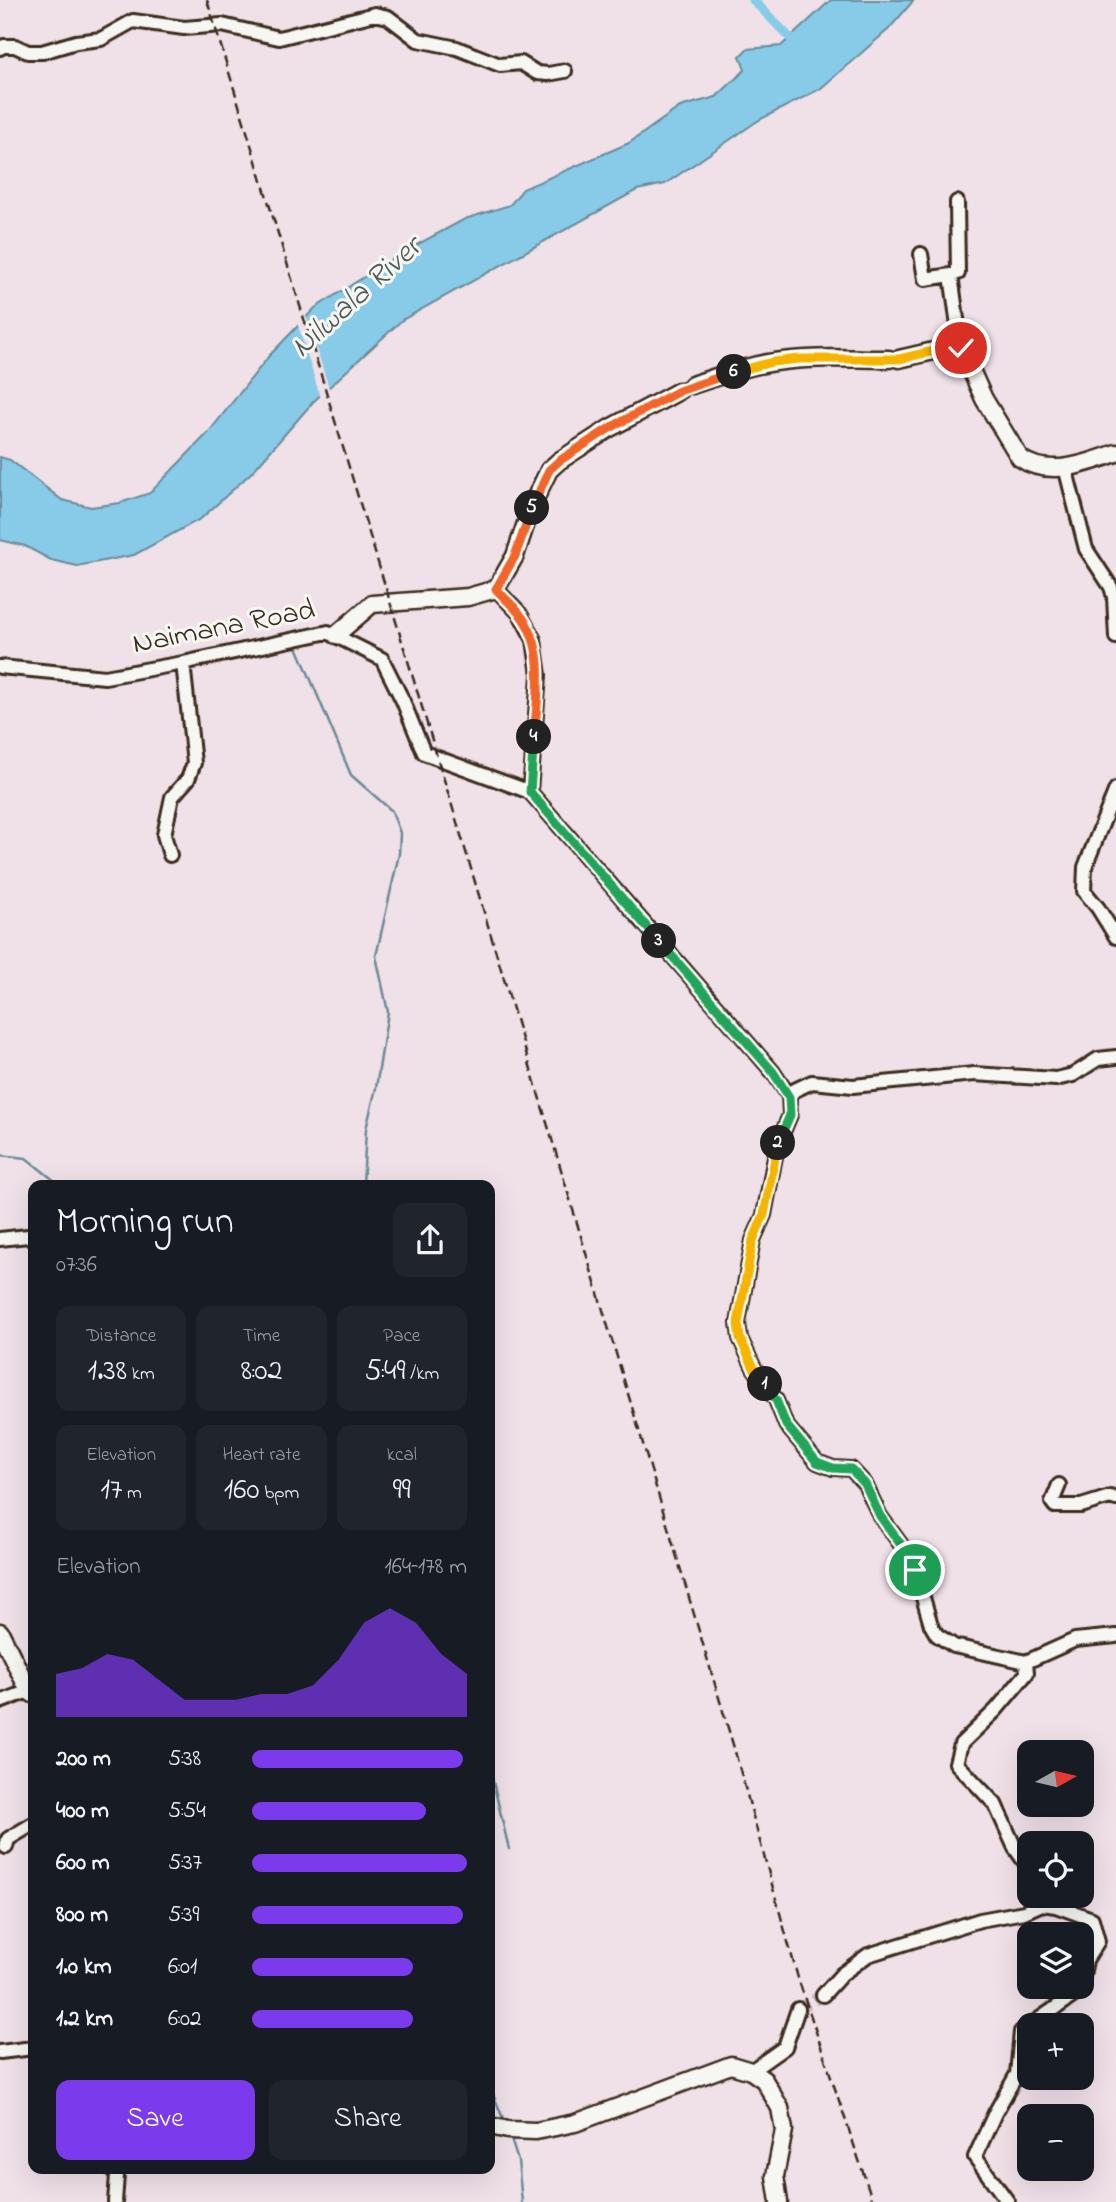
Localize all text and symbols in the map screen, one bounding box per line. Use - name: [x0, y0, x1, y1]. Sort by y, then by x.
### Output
- water label: Nilwala River: [281, 223, 436, 370]
- pin: [931, 318, 991, 378]
- icon: check: [942, 329, 980, 367]
- pin: 6: [716, 354, 752, 390]
- text: 6: [729, 358, 738, 385]
- pin: 5: [514, 490, 550, 526]
- text: 5: [526, 494, 537, 521]
- street label: Naimana Road: [129, 589, 319, 667]
- pin: 4: [516, 720, 552, 754]
- text: 4: [530, 723, 537, 750]
- pin: 3: [642, 923, 676, 958]
- text: 3: [655, 927, 662, 954]
- pin: 2: [760, 1126, 796, 1160]
- text: 2: [773, 1129, 782, 1156]
- text: Morning run: [56, 1195, 234, 1251]
- button: share: [393, 1203, 467, 1277]
- text: 07:36: [56, 1249, 97, 1282]
- text: Distance: [86, 1323, 156, 1350]
- text: Time: [243, 1323, 280, 1350]
- text: Pace: [383, 1323, 420, 1350]
- text: 1.38: [88, 1350, 127, 1394]
- text: 8:02: [241, 1350, 282, 1394]
- text: 5:49: [364, 1350, 406, 1394]
- text: km: [127, 1361, 155, 1388]
- text: /km: [406, 1361, 439, 1388]
- pin: 1: [748, 1366, 782, 1402]
- text: 1: [761, 1370, 768, 1397]
- text: Elevation: [86, 1442, 156, 1469]
- text: Heart rate: [223, 1442, 300, 1469]
- text: kcal: [387, 1442, 417, 1469]
- text: 17: [100, 1469, 122, 1513]
- text: 160: [224, 1469, 259, 1513]
- text: 99: [393, 1469, 411, 1513]
- text: m: [122, 1480, 142, 1507]
- text: bpm: [259, 1480, 299, 1507]
- pin: [885, 1540, 945, 1600]
- text: Elevation: [56, 1551, 141, 1584]
- text: 164–178 m: [384, 1551, 467, 1584]
- icon: arrive: [896, 1551, 934, 1589]
- north arrow: [1017, 1740, 1094, 1816]
- map controls: [1017, 1740, 1094, 2181]
- text: 200 m: [56, 1743, 111, 1776]
- text: 5:38: [168, 1743, 201, 1776]
- text: 400 m: [56, 1795, 109, 1828]
- text: 5:54: [168, 1795, 206, 1828]
- button: locate: [1017, 1831, 1094, 1908]
- text: 600 m: [56, 1847, 110, 1880]
- text: 5:37: [168, 1847, 202, 1880]
- text: 800 m: [56, 1899, 108, 1932]
- text: 5:39: [168, 1899, 200, 1932]
- button: layers: [1017, 1922, 1094, 1999]
- text: 1.0 km: [56, 1951, 112, 1984]
- text: 6:01: [168, 1951, 197, 1984]
- text: 1.2 km: [56, 2003, 113, 2036]
- text: 6:02: [168, 2003, 201, 2036]
- button: +: [1017, 2013, 1094, 2090]
- button: Save: [56, 2080, 255, 2160]
- button: Share: [269, 2080, 467, 2160]
- button: −: [1017, 2104, 1094, 2181]

